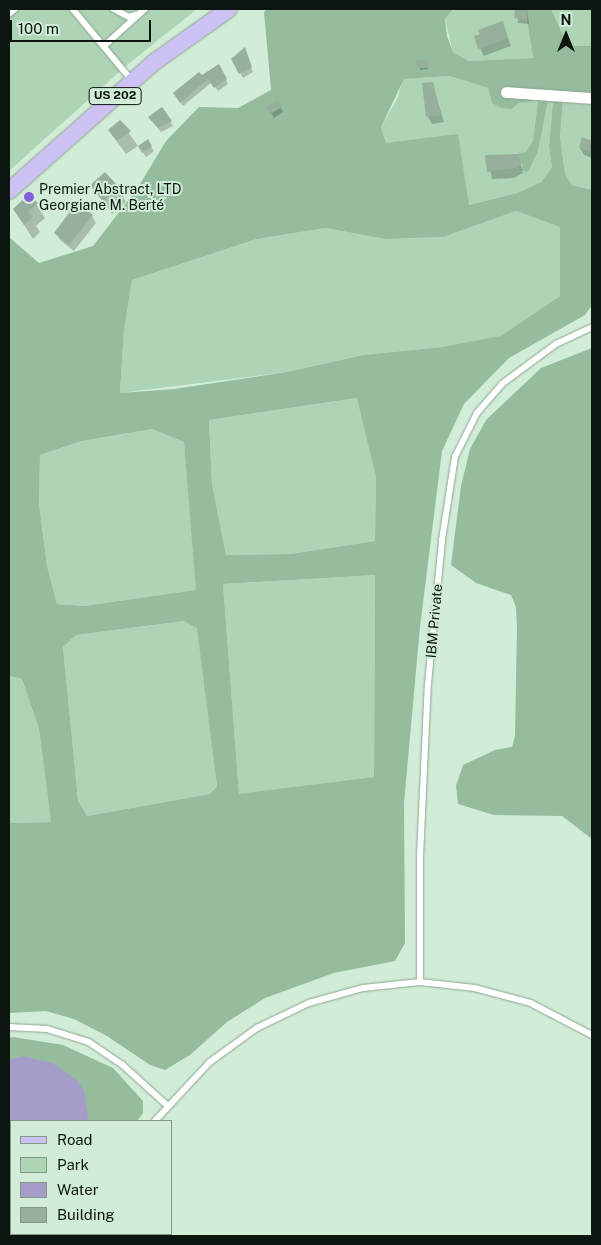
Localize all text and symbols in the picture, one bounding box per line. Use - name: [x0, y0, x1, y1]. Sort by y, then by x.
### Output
- scale bar: [12, 10, 154, 42]
- north arrow: [541, 10, 591, 60]
- text: N: [561, 12, 571, 28]
- text: 100 m: [18, 20, 59, 37]
- road number: US 202: [88, 86, 142, 105]
- place label: Premier Abstract, LTD Georgiane M. Berté: [39, 181, 181, 213]
- marker: Premier Abstract, LTD Georgiane M. Berté: [23, 191, 35, 203]
- street label: IBM Private: [422, 583, 446, 659]
- legend: [10, 1120, 172, 1235]
- text: Road: [57, 1131, 93, 1148]
- text: Park: [57, 1156, 89, 1173]
- text: Water: [57, 1181, 99, 1198]
- text: Building: [57, 1206, 115, 1223]

